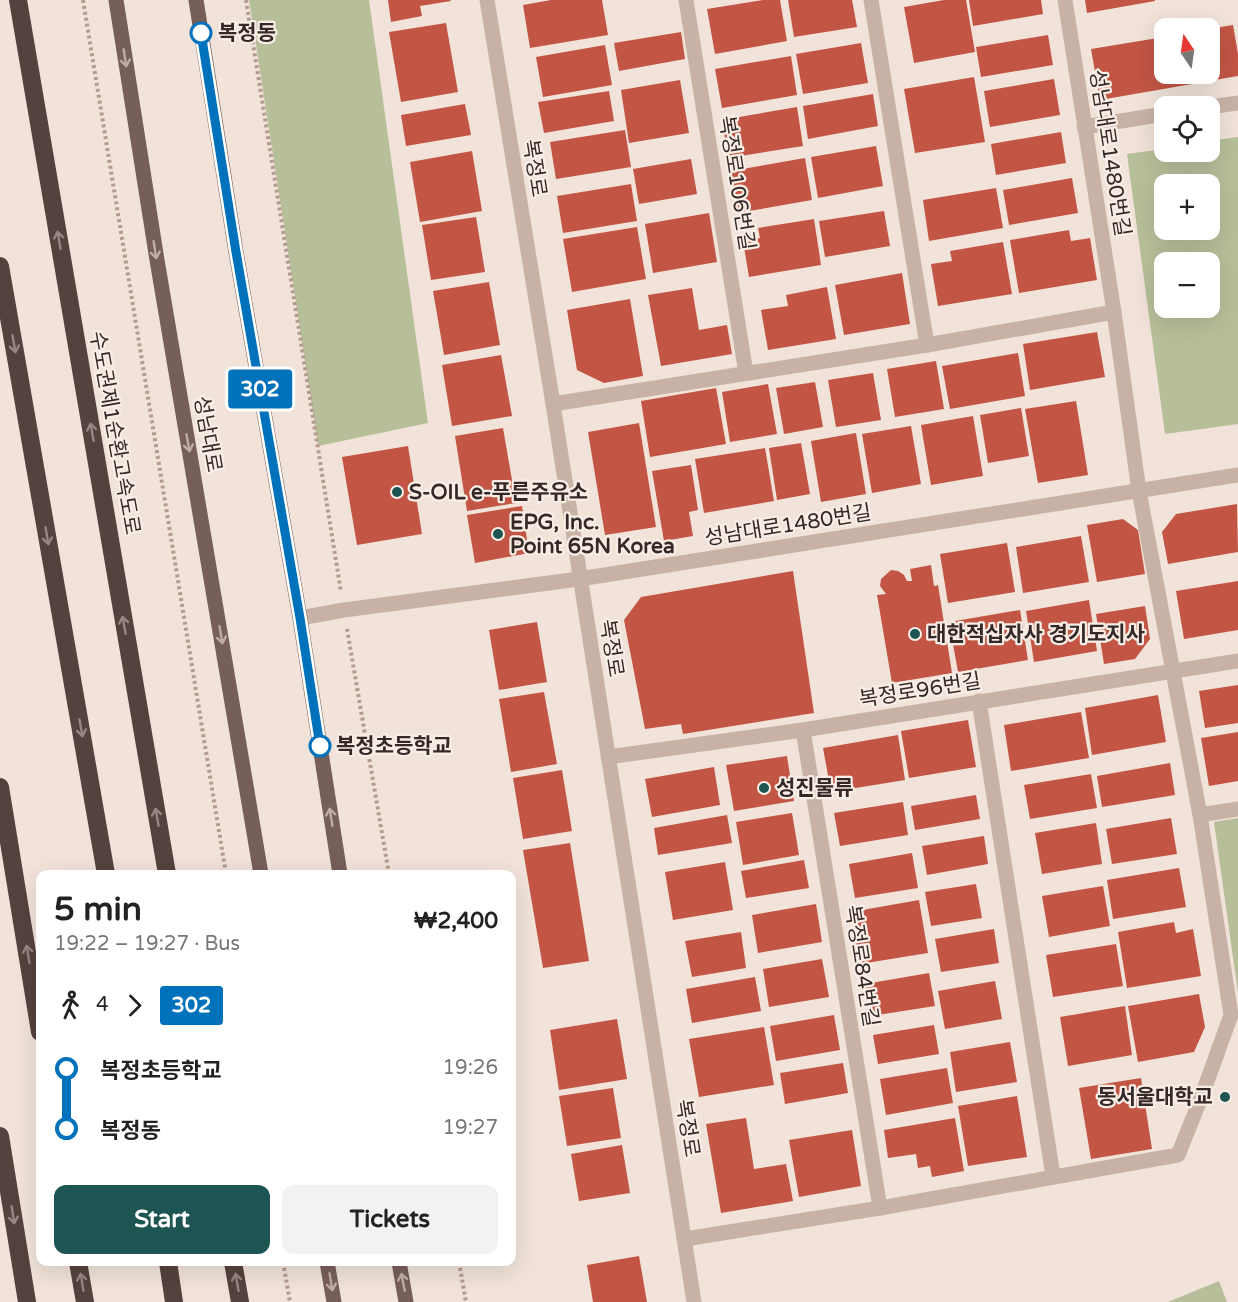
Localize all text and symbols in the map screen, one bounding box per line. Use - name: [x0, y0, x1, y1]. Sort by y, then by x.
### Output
- north arrow: [1154, 18, 1220, 84]
- map controls: [1154, 18, 1220, 318]
- place label: 복정동: [218, 21, 276, 46]
- marker: 복정동: [190, 22, 212, 44]
- one-way arrow: [119, 47, 130, 67]
- street label: 성남대로1480번길: [1084, 68, 1135, 238]
- button: locate: [1154, 96, 1220, 162]
- street label: 복정로106번길: [714, 114, 760, 252]
- street label: 복정로: [518, 137, 551, 199]
- button: +: [1154, 174, 1220, 240]
- one-way arrow: [53, 231, 64, 250]
- one-way arrow: [150, 240, 161, 260]
- button: −: [1154, 252, 1220, 318]
- street label: 수도권제1순환고속도로: [84, 329, 145, 537]
- one-way arrow: [8, 334, 19, 353]
- line badge: 302: [226, 370, 294, 408]
- text: 302: [240, 377, 280, 402]
- street label: 성남대로: [188, 394, 227, 474]
- one-way arrow: [86, 423, 97, 443]
- one-way arrow: [183, 432, 194, 452]
- place label: S-OIL e-푸른주유소: [409, 480, 588, 505]
- marker: S-OIL e-푸른주유소: [390, 485, 404, 499]
- street label: 성남대로1480번길: [703, 500, 873, 551]
- place label: EPG, Inc. Point 65N Korea: [510, 510, 675, 559]
- one-way arrow: [42, 526, 53, 545]
- marker: EPG, Inc. Point 65N Korea: [491, 527, 505, 541]
- one-way arrow: [118, 615, 129, 635]
- street label: 복정로: [595, 617, 628, 679]
- place label: 대한적십자사 경기도지사: [927, 622, 1145, 647]
- one-way arrow: [215, 625, 226, 644]
- marker: 대한적십자사 경기도지사: [908, 627, 922, 641]
- street label: 복정로96번길: [857, 669, 983, 712]
- one-way arrow: [76, 718, 87, 738]
- place label: 복정초등학교: [336, 734, 452, 759]
- marker: 복정초등학교: [309, 735, 331, 757]
- place label: 성진물류: [776, 776, 853, 801]
- marker: 성진물류: [757, 781, 771, 795]
- one-way arrow: [151, 807, 162, 827]
- one-way arrow: [325, 807, 336, 827]
- text: 5 min: [54, 890, 142, 929]
- street label: 복정로84번길: [840, 903, 883, 1029]
- text: ₩2,400: [414, 908, 498, 934]
- text: 19:22 – 19:27 · Bus: [54, 932, 240, 956]
- one-way arrow: [22, 945, 33, 964]
- icon: walk: [54, 989, 87, 1022]
- icon: forward: [118, 989, 151, 1022]
- text: 4: [96, 993, 109, 1017]
- text: 302: [172, 993, 211, 1018]
- text: 19:26: [443, 1056, 498, 1080]
- text: 복정초등학교: [100, 1058, 221, 1084]
- place label: 동서울대학교: [1097, 1085, 1213, 1110]
- marker: 동서울대학교: [1218, 1090, 1232, 1104]
- street label: 복정로: [671, 1097, 704, 1159]
- text: 19:27: [443, 1116, 498, 1140]
- text: 복정동: [100, 1118, 161, 1144]
- button: Start: [54, 1185, 270, 1254]
- button: Tickets: [282, 1185, 498, 1254]
- one-way arrow: [7, 1204, 18, 1224]
- one-way arrow: [326, 1271, 337, 1291]
- one-way arrow: [76, 1272, 87, 1292]
- one-way arrow: [231, 1272, 242, 1292]
- one-way arrow: [397, 1272, 408, 1292]

